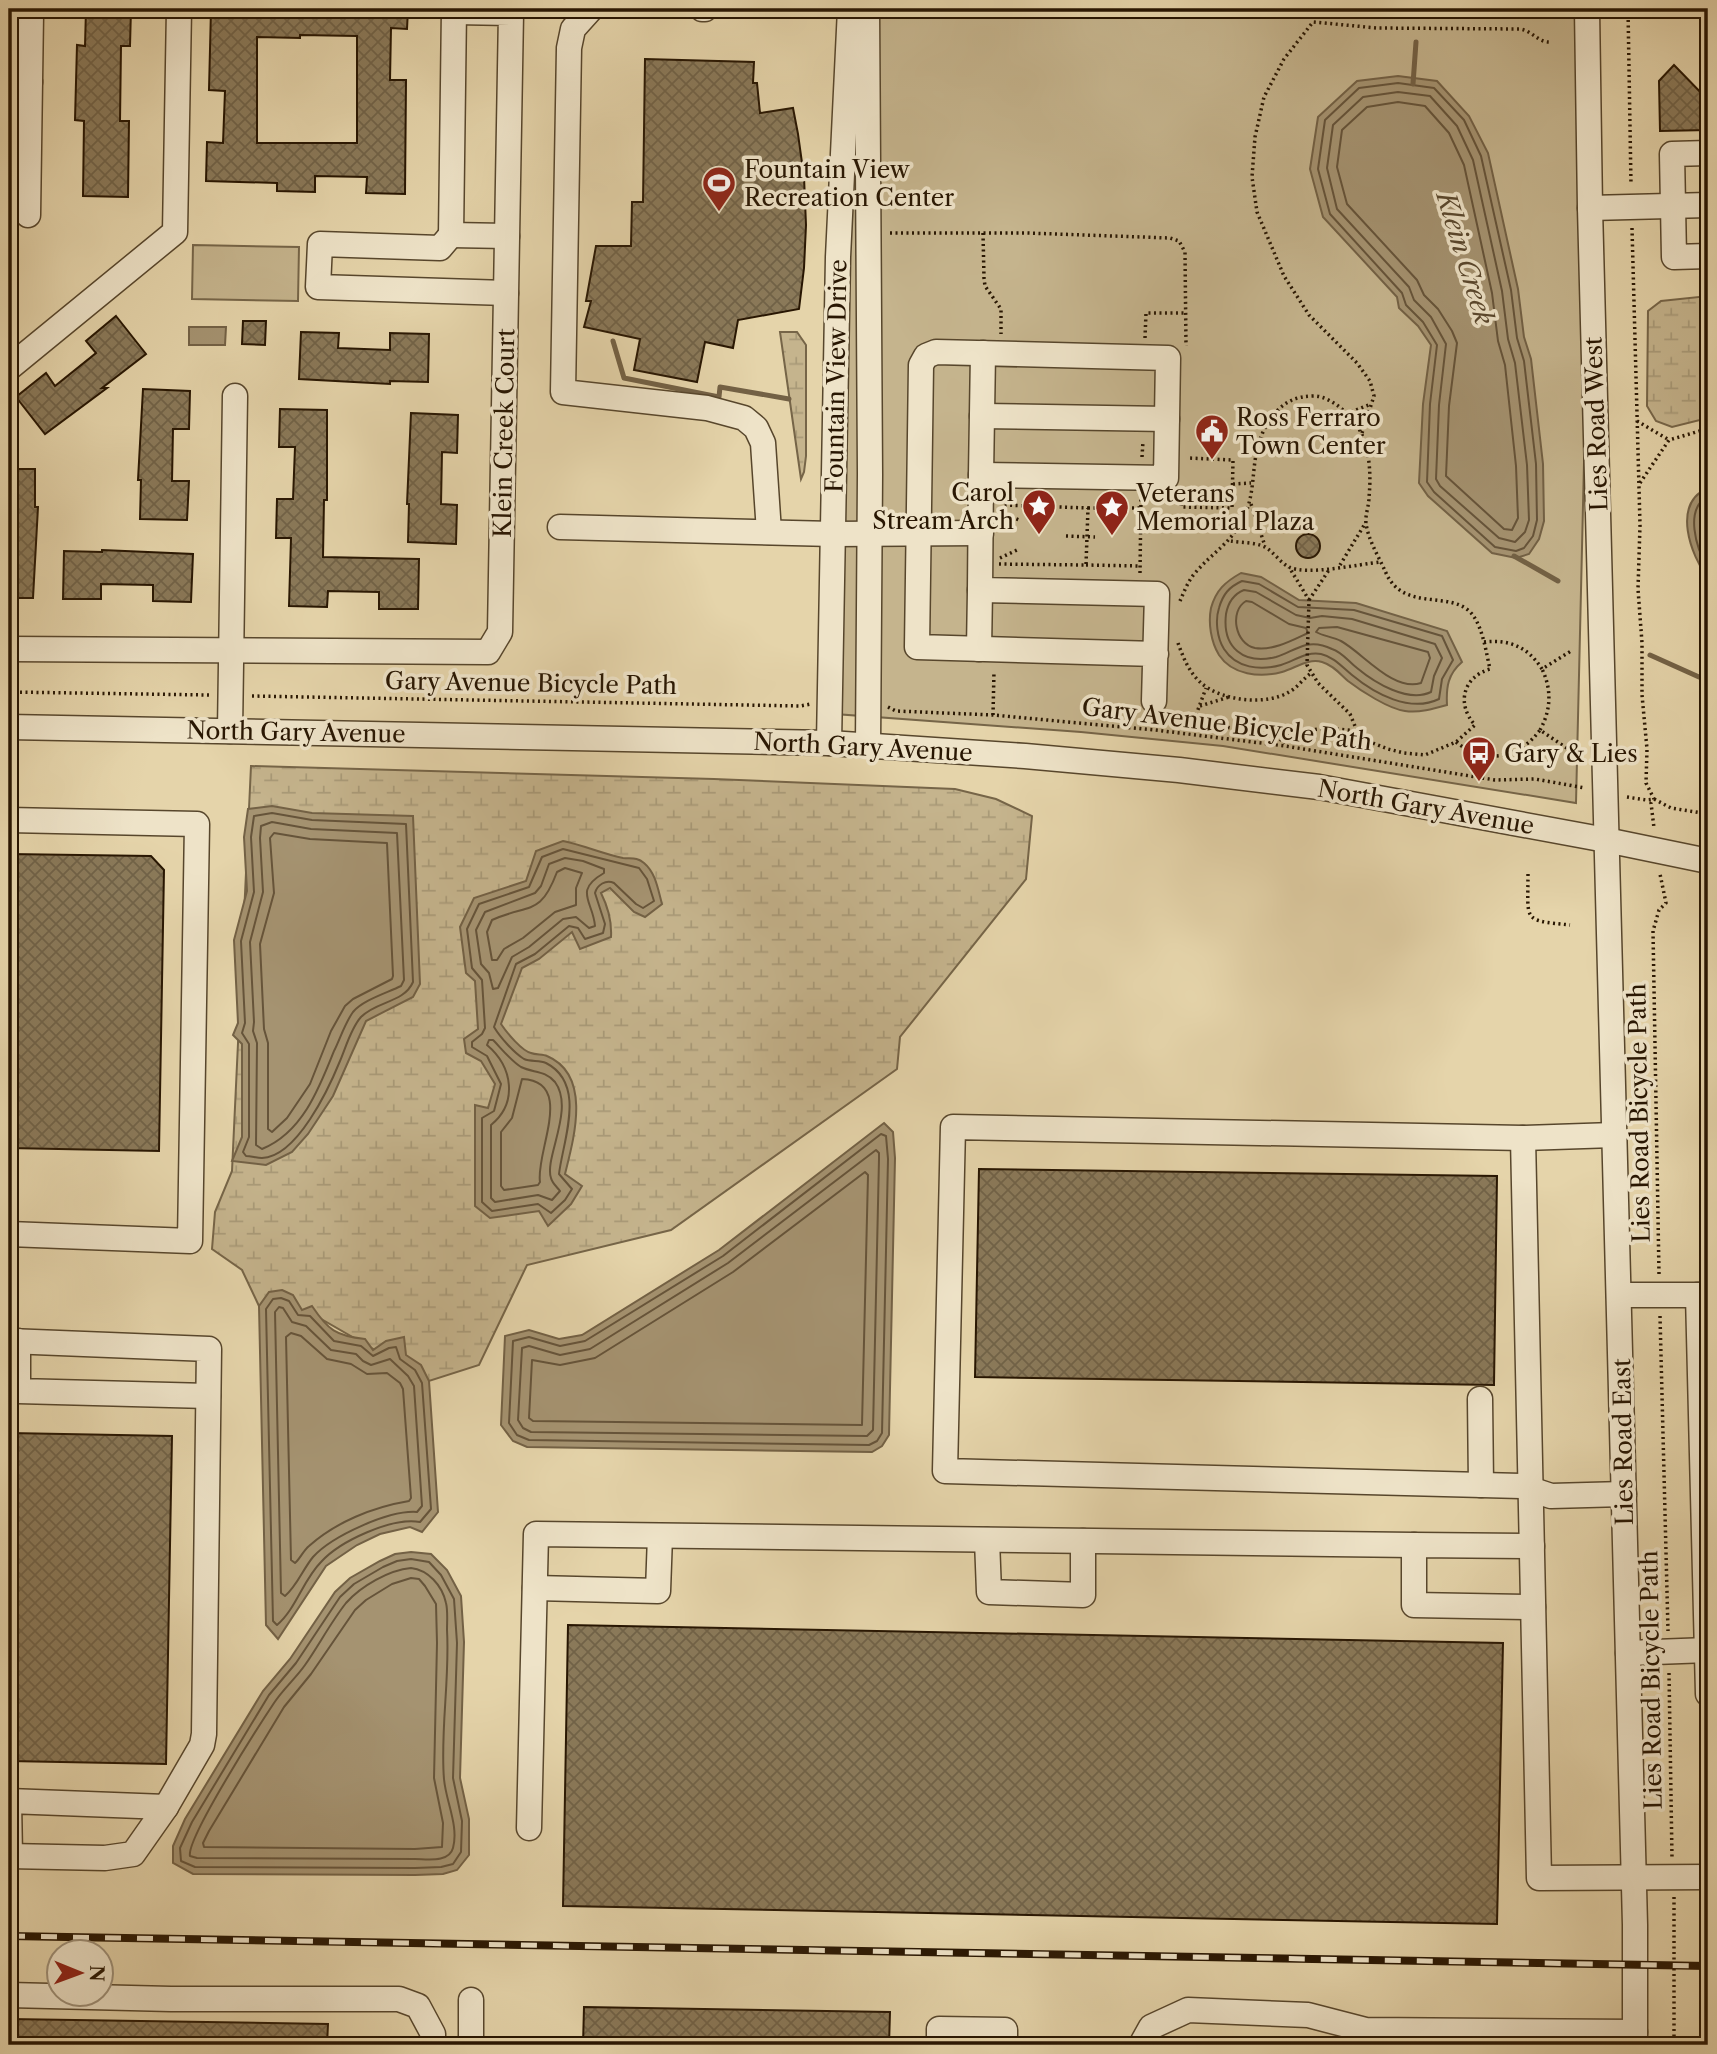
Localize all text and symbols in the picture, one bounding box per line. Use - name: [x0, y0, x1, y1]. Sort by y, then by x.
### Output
- place label: Fountain View Recreation Center: [744, 155, 954, 212]
- sports icon: Fountain View Recreation Center: [700, 164, 738, 213]
- water label: Klein Creek: [1429, 186, 1501, 329]
- street label: Fountain View Drive: [819, 259, 853, 493]
- street label: Klein Creek Court: [488, 327, 520, 538]
- street label: Lies Road West: [1578, 336, 1614, 512]
- place label: Ross Ferraro Town Center: [1236, 403, 1386, 460]
- public building icon: Ross Ferraro Town Center: [1193, 412, 1231, 461]
- place label: Carol Stream Arch: [872, 478, 1014, 535]
- place label: Veterans Memorial Plaza: [1135, 479, 1315, 536]
- place icon: Carol Stream Arch: [1020, 487, 1058, 536]
- place icon: Veterans Memorial Plaza: [1093, 488, 1131, 537]
- street label: Gary Avenue Bicycle Path: [385, 666, 677, 700]
- street label: Gary Avenue Bicycle Path: [1080, 692, 1374, 756]
- street label: North Gary Avenue: [186, 716, 406, 748]
- street label: North Gary Avenue: [753, 727, 973, 767]
- bus stop icon: Gary & Lies: [1460, 734, 1498, 783]
- place label: Gary & Lies: [1504, 739, 1638, 768]
- street label: North Gary Avenue: [1315, 774, 1537, 840]
- street label: Lies Road Bicycle Path: [1622, 983, 1656, 1243]
- street label: Lies Road East: [1607, 1358, 1639, 1526]
- street label: Lies Road Bicycle Path: [1634, 1550, 1668, 1810]
- north arrow: [46, 1938, 116, 2008]
- text: N: [85, 1965, 108, 1982]

